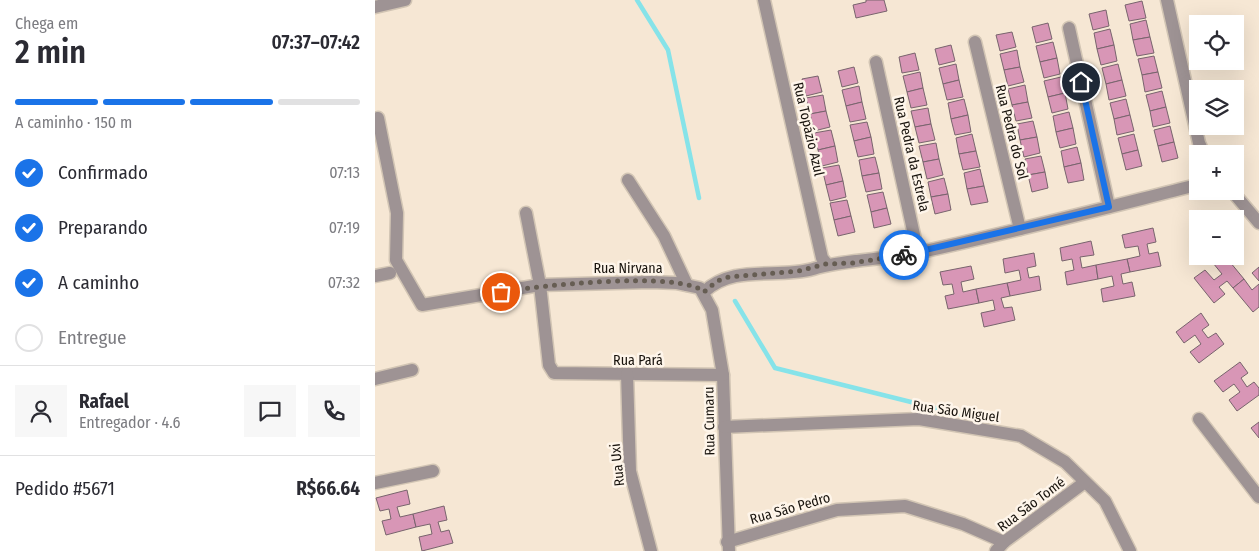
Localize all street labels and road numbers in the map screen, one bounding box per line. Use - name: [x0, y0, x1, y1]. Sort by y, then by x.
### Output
- street label: Rua Topázio Azul: [789, 80, 828, 178]
- street label: Rua Pedra do Sol: [992, 83, 1032, 182]
- street label: Rua Pedra da Estrela: [890, 95, 933, 213]
- street label: Rua Nirvana: [593, 260, 663, 277]
- street label: Rua Pará: [613, 352, 663, 369]
- street label: Rua Cumaru: [700, 386, 719, 456]
- street label: Rua São Miguel: [911, 397, 1001, 426]
- street label: Rua Uxi: [607, 443, 628, 487]
- street label: Rua São Tomé: [994, 473, 1069, 535]
- street label: Rua São Pedro: [748, 489, 832, 528]

